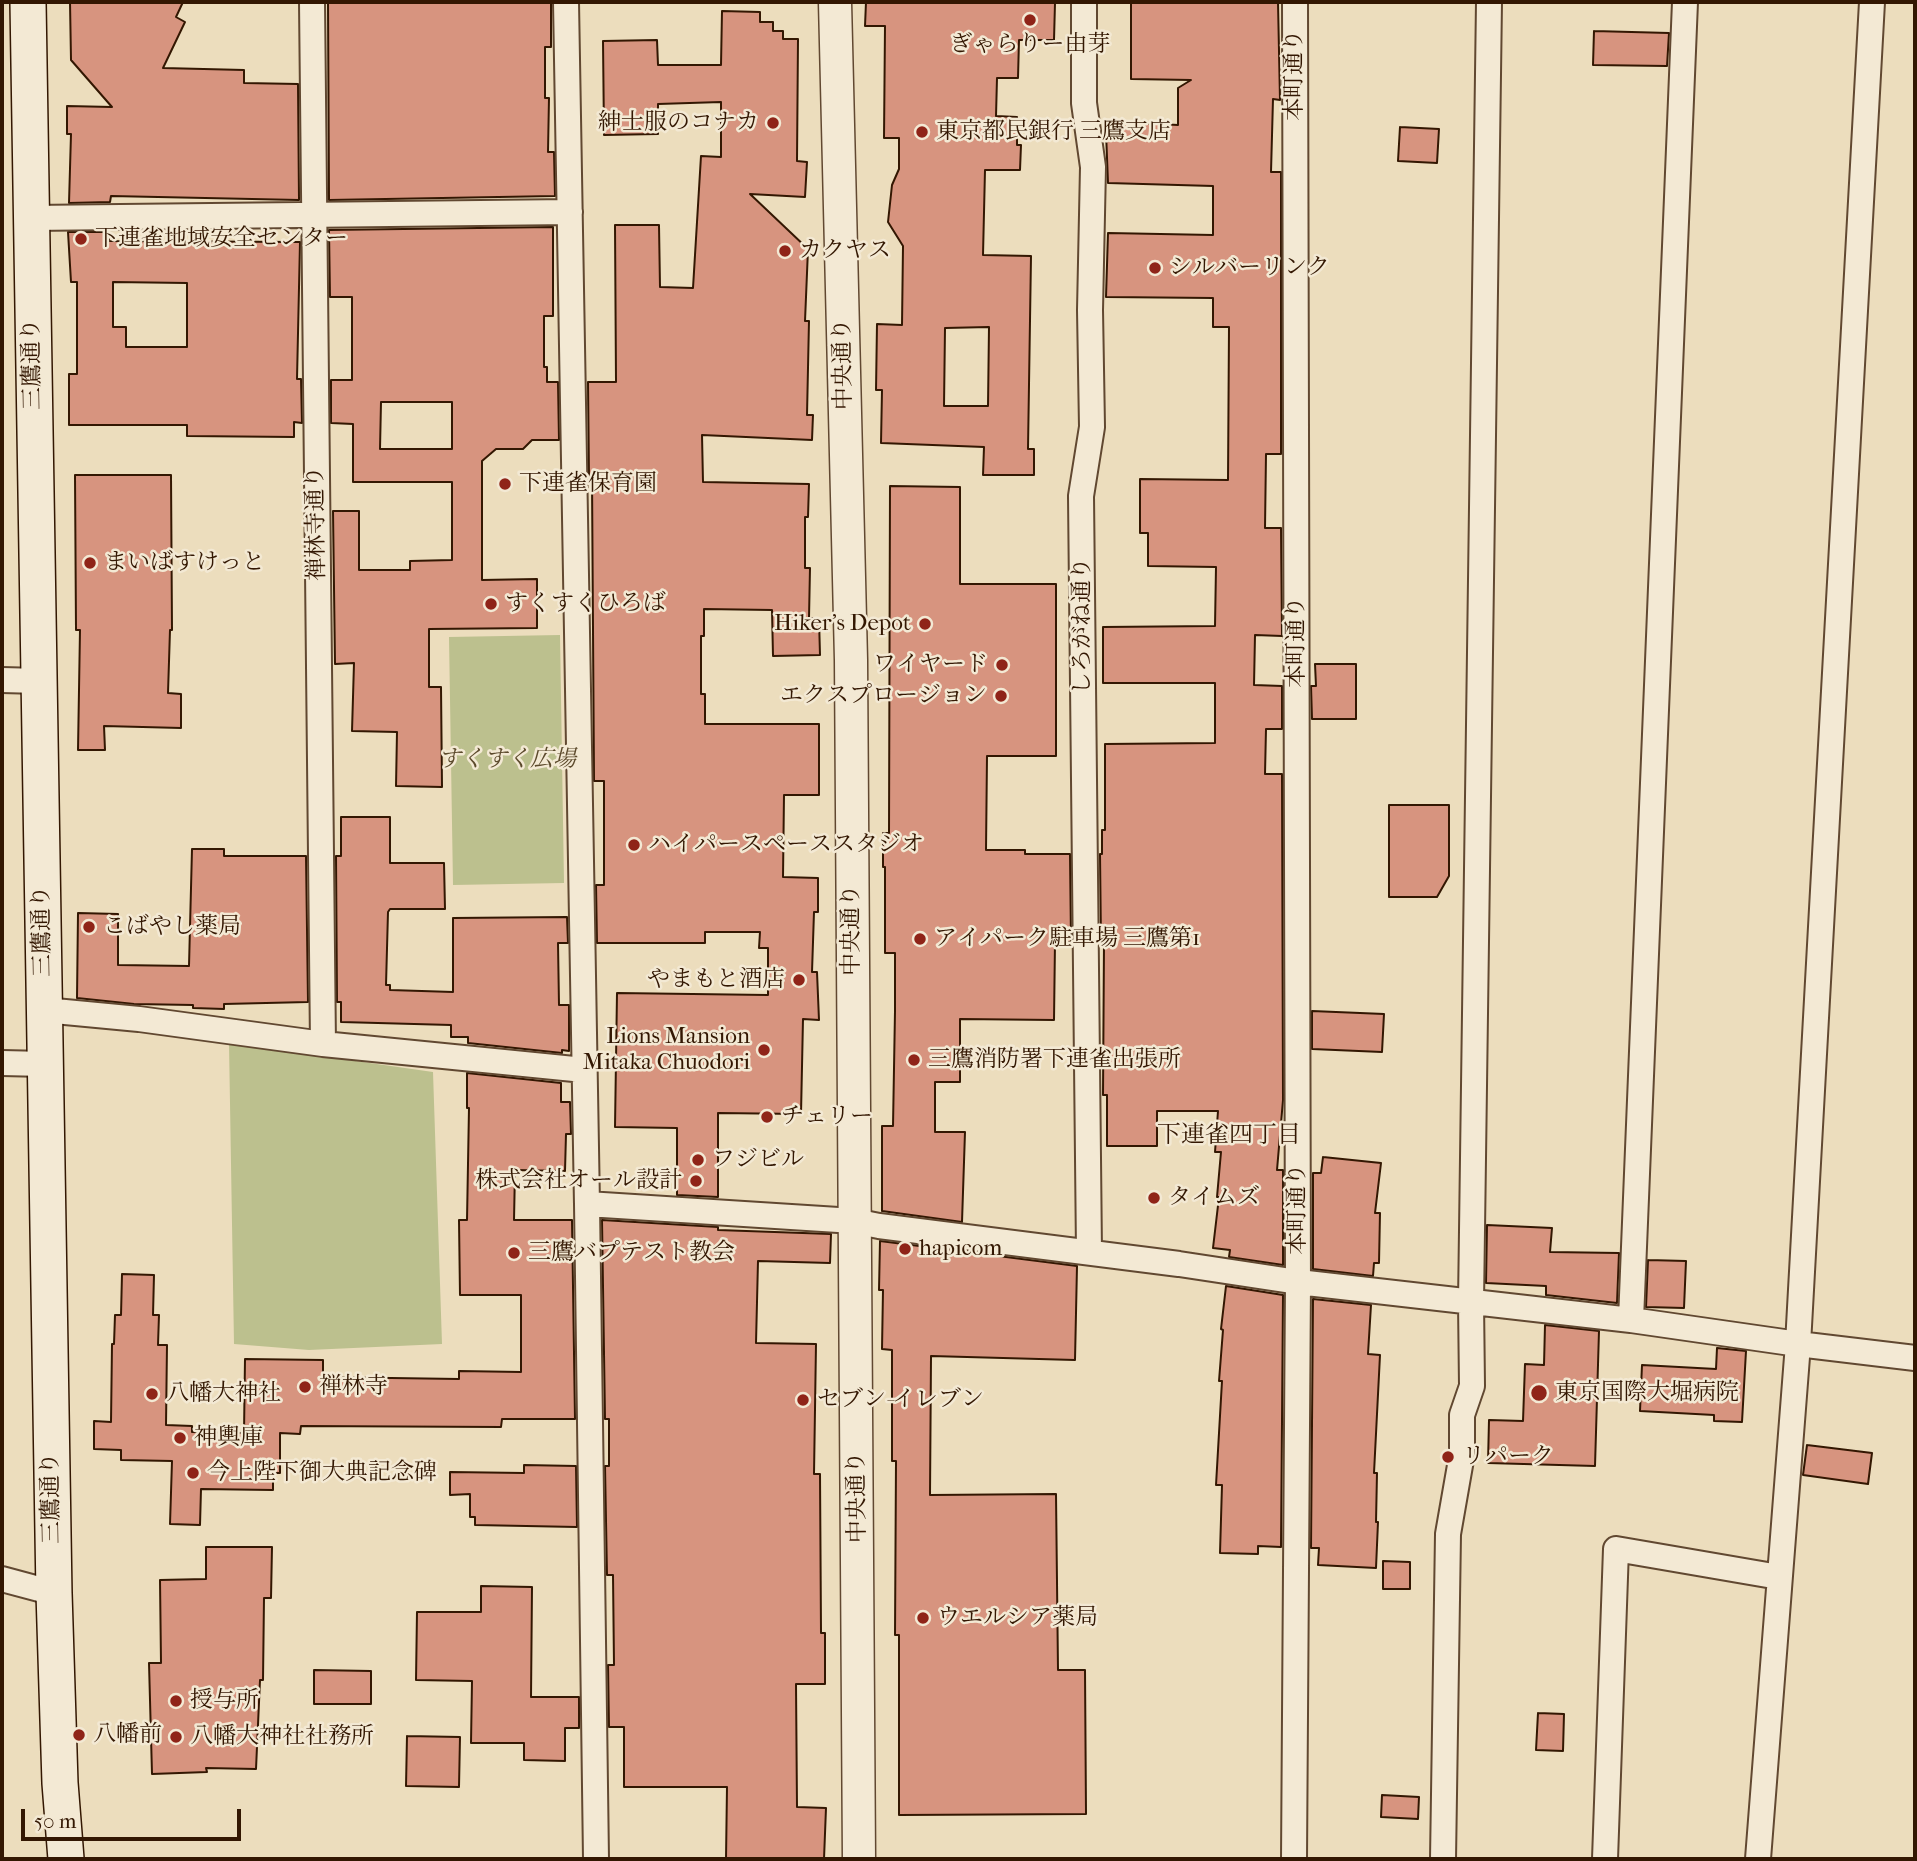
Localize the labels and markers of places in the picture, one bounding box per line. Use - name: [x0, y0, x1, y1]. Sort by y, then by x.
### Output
- marker: ぎゃらりー由芽: [1022, 12, 1038, 28]
- place label: ぎゃらりー由芽: [950, 31, 1110, 59]
- place label: 紳士服のコナカ: [598, 109, 759, 137]
- marker: 紳士服のコナカ: [765, 115, 781, 131]
- place label: 東京都民銀行 三鷹支店: [936, 118, 1171, 146]
- marker: 東京都民銀行 三鷹支店: [914, 124, 930, 140]
- place label: 下連雀地域安全センター: [95, 225, 348, 253]
- marker: 下連雀地域安全センター: [73, 231, 89, 247]
- place label: カクヤス: [799, 237, 891, 265]
- marker: カクヤス: [777, 243, 793, 259]
- place label: シルバーリンク: [1169, 254, 1330, 282]
- marker: シルバーリンク: [1147, 260, 1163, 276]
- place label: 下連雀保育園: [519, 470, 657, 498]
- marker: 下連雀保育園: [497, 476, 513, 492]
- place label: まいばすけっと: [104, 549, 265, 577]
- marker: まいばすけっと: [82, 555, 98, 571]
- place label: すくすくひろば: [505, 590, 666, 618]
- marker: すくすくひろば: [483, 596, 499, 612]
- place label: Hiker's Depot: [774, 610, 911, 638]
- marker: Hiker's Depot: [917, 616, 933, 632]
- place label: ワイヤード: [873, 651, 988, 679]
- marker: ワイヤード: [994, 657, 1010, 673]
- place label: エクスプロージョン: [780, 682, 987, 710]
- marker: エクスプロージョン: [993, 688, 1009, 704]
- place label: ハイパースペーススタジオ: [648, 831, 924, 859]
- marker: ハイパースペーススタジオ: [626, 837, 642, 853]
- place label: こばやし薬局: [103, 913, 241, 941]
- marker: こばやし薬局: [81, 919, 97, 935]
- place label: アイパーク駐車場 三鷹第1: [934, 925, 1200, 953]
- marker: アイパーク駐車場 三鷹第1: [912, 931, 928, 947]
- place label: やまもと酒店: [647, 966, 785, 994]
- marker: やまもと酒店: [791, 972, 807, 988]
- place label: Lions Mansion Mitaka Chuodori: [583, 1023, 750, 1077]
- marker: Lions Mansion Mitaka Chuodori: [756, 1042, 772, 1058]
- place label: 三鷹消防署下連雀出張所: [928, 1046, 1181, 1074]
- marker: 三鷹消防署下連雀出張所: [906, 1052, 922, 1068]
- place label: チェリー: [781, 1103, 873, 1131]
- marker: チェリー: [759, 1109, 775, 1125]
- place label: フジビル: [712, 1146, 804, 1174]
- marker: フジビル: [690, 1152, 706, 1168]
- place label: 株式会社オール設計: [475, 1167, 682, 1195]
- marker: 株式会社オール設計: [688, 1173, 704, 1189]
- place label: タイムズ: [1168, 1184, 1260, 1212]
- marker: タイムズ: [1146, 1190, 1162, 1206]
- place label: hapicom: [919, 1235, 1002, 1263]
- place label: 三鷹バプテスト教会: [528, 1239, 735, 1267]
- marker: hapicom: [897, 1241, 913, 1257]
- marker: 三鷹バプテスト教会: [506, 1245, 522, 1261]
- place label: 禅林寺: [319, 1373, 388, 1401]
- marker: 禅林寺: [297, 1379, 313, 1395]
- place label: 東京国際大堀病院: [1555, 1379, 1739, 1407]
- place label: 八幡大神社: [166, 1380, 281, 1408]
- marker: 東京国際大堀病院: [1529, 1383, 1549, 1403]
- marker: 八幡大神社: [144, 1386, 160, 1402]
- place label: セブン-イレブン: [817, 1386, 984, 1414]
- marker: セブン-イレブン: [795, 1392, 811, 1408]
- place label: 神輿庫: [194, 1424, 263, 1452]
- marker: 神輿庫: [172, 1430, 188, 1446]
- place label: リパーク: [1462, 1443, 1554, 1471]
- marker: リパーク: [1440, 1449, 1456, 1465]
- place label: 今上陛下御大典記念碑: [207, 1459, 437, 1487]
- marker: 今上陛下御大典記念碑: [185, 1465, 201, 1481]
- place label: ウエルシア薬局: [937, 1604, 1098, 1632]
- marker: ウエルシア薬局: [915, 1610, 931, 1626]
- place label: 授与所: [190, 1687, 259, 1715]
- marker: 授与所: [168, 1693, 184, 1709]
- place label: 八幡前: [93, 1721, 162, 1749]
- place label: 八幡大神社社務所: [190, 1723, 374, 1751]
- marker: 八幡前: [71, 1727, 87, 1743]
- marker: 八幡大神社社務所: [168, 1729, 184, 1745]

